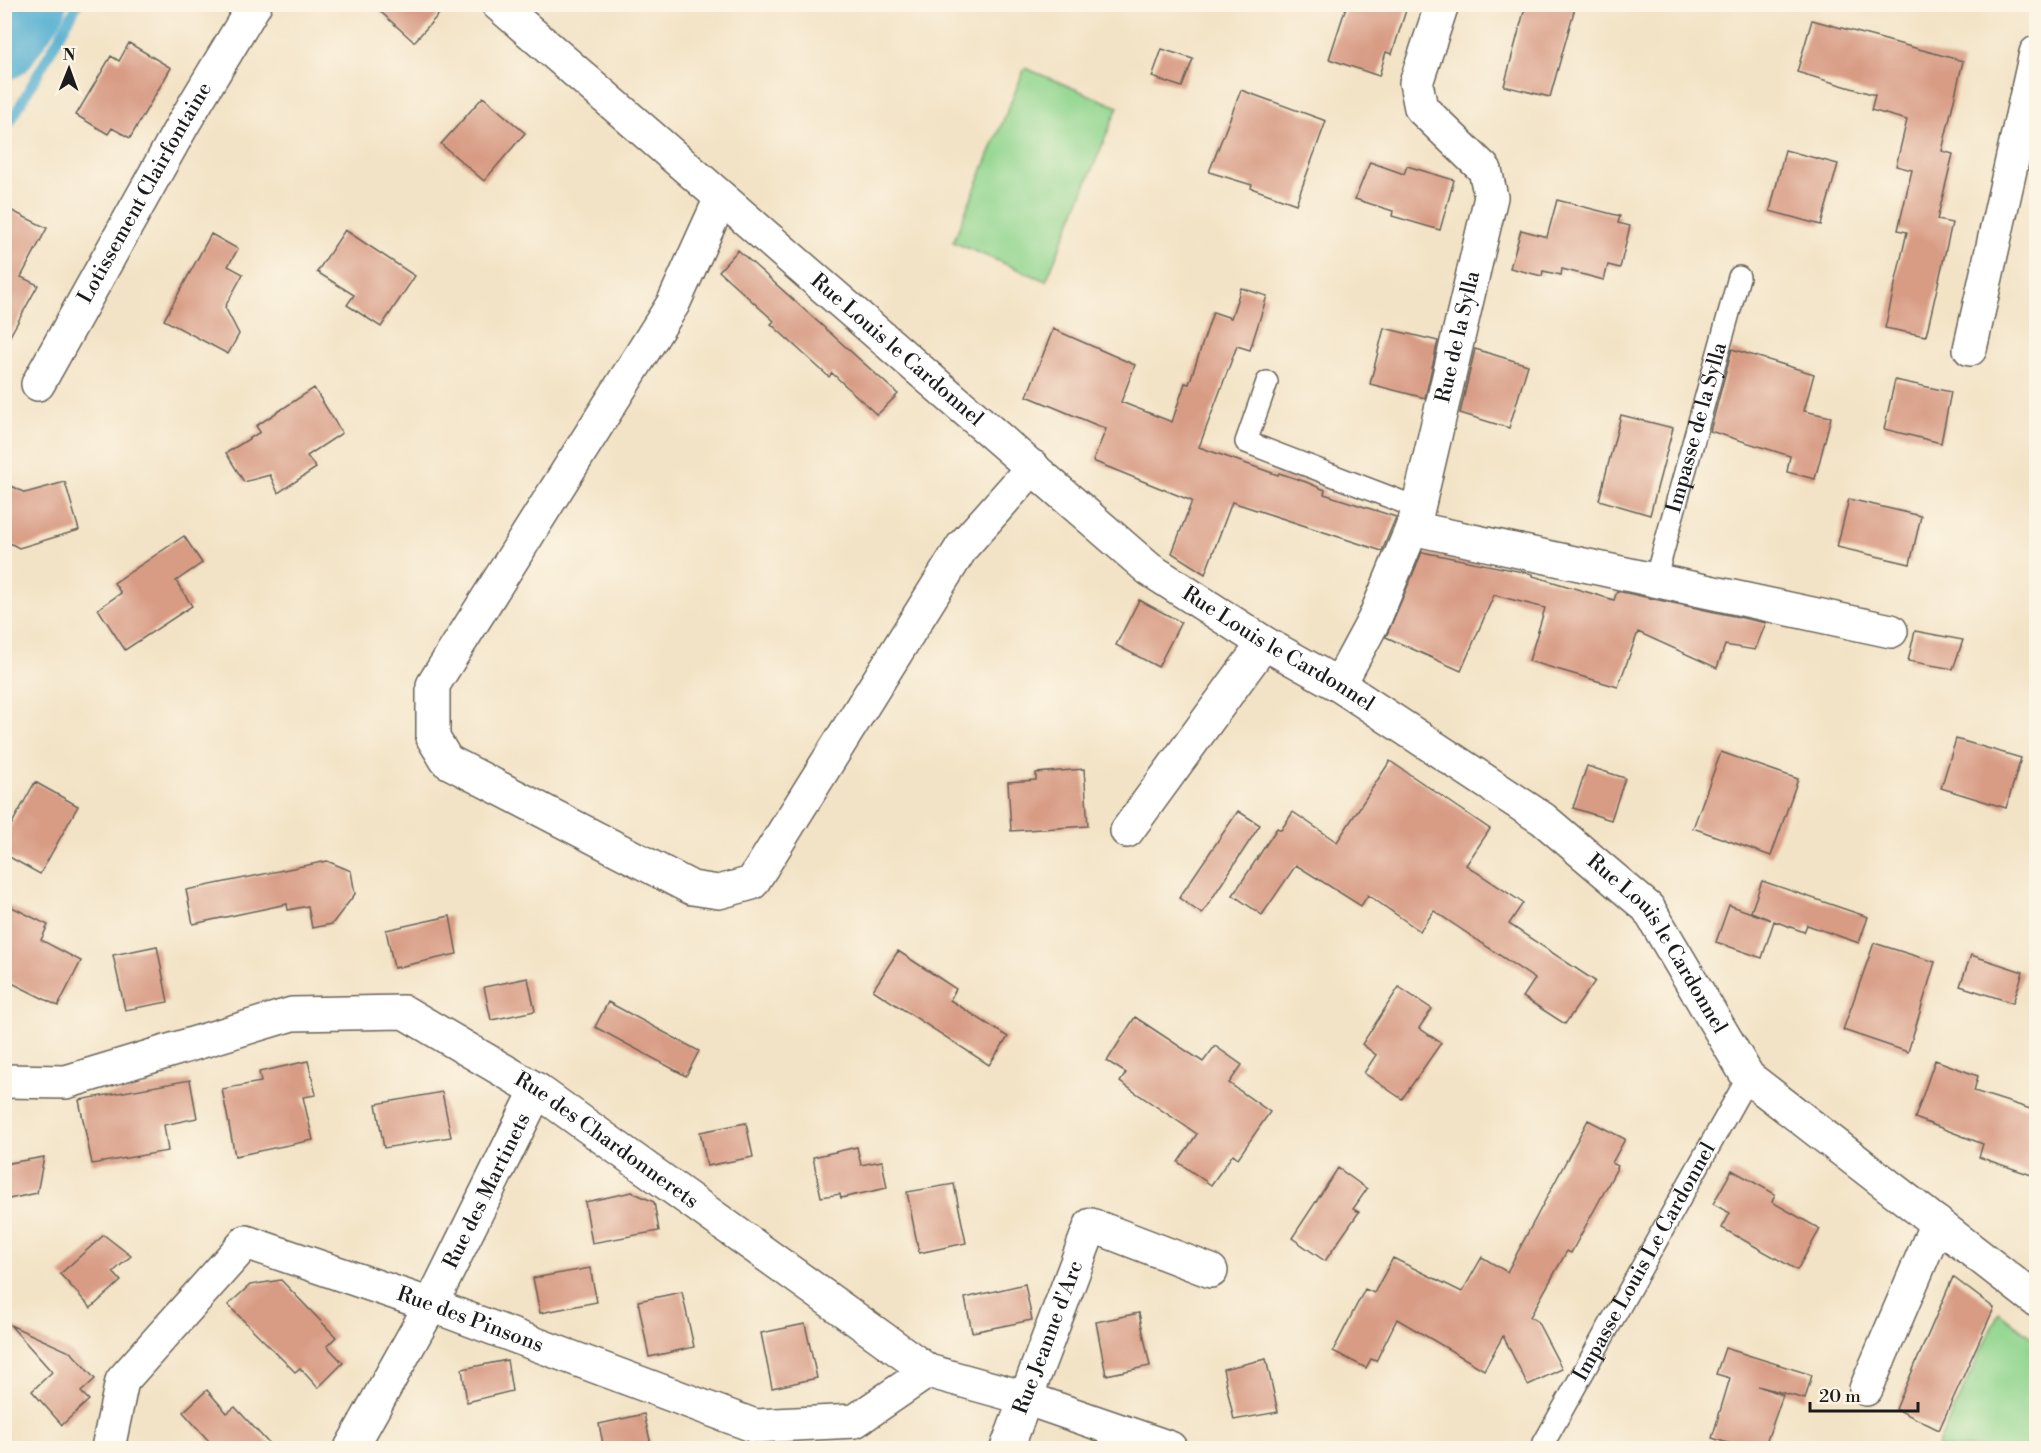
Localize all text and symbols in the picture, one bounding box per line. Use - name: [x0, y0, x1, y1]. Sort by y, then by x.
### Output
- north arrow: [39, 39, 99, 99]
- text: N: [63, 45, 76, 65]
- street label: Lotissement Clairfontaine: [72, 78, 218, 308]
- street label: Rue Louis le Cardonnel: [805, 268, 989, 432]
- street label: Rue de la Sylla: [1430, 268, 1486, 405]
- street label: Impasse de la Sylla: [1661, 339, 1733, 516]
- street label: Rue Louis le Cardonnel: [1177, 581, 1379, 718]
- street label: Rue Louis le Cardonnel: [1581, 849, 1732, 1038]
- street label: Rue des Chardonnerets: [510, 1067, 703, 1215]
- street label: Rue des Martinets: [438, 1109, 537, 1273]
- street label: Impasse Louis Le Cardonnel: [1568, 1138, 1722, 1386]
- street label: Rue Jeanne d'Arc: [1008, 1257, 1089, 1418]
- street label: Rue des Pinsons: [393, 1281, 547, 1359]
- scale bar: [1810, 1375, 1918, 1413]
- text: 20 m: [1819, 1385, 1861, 1408]

